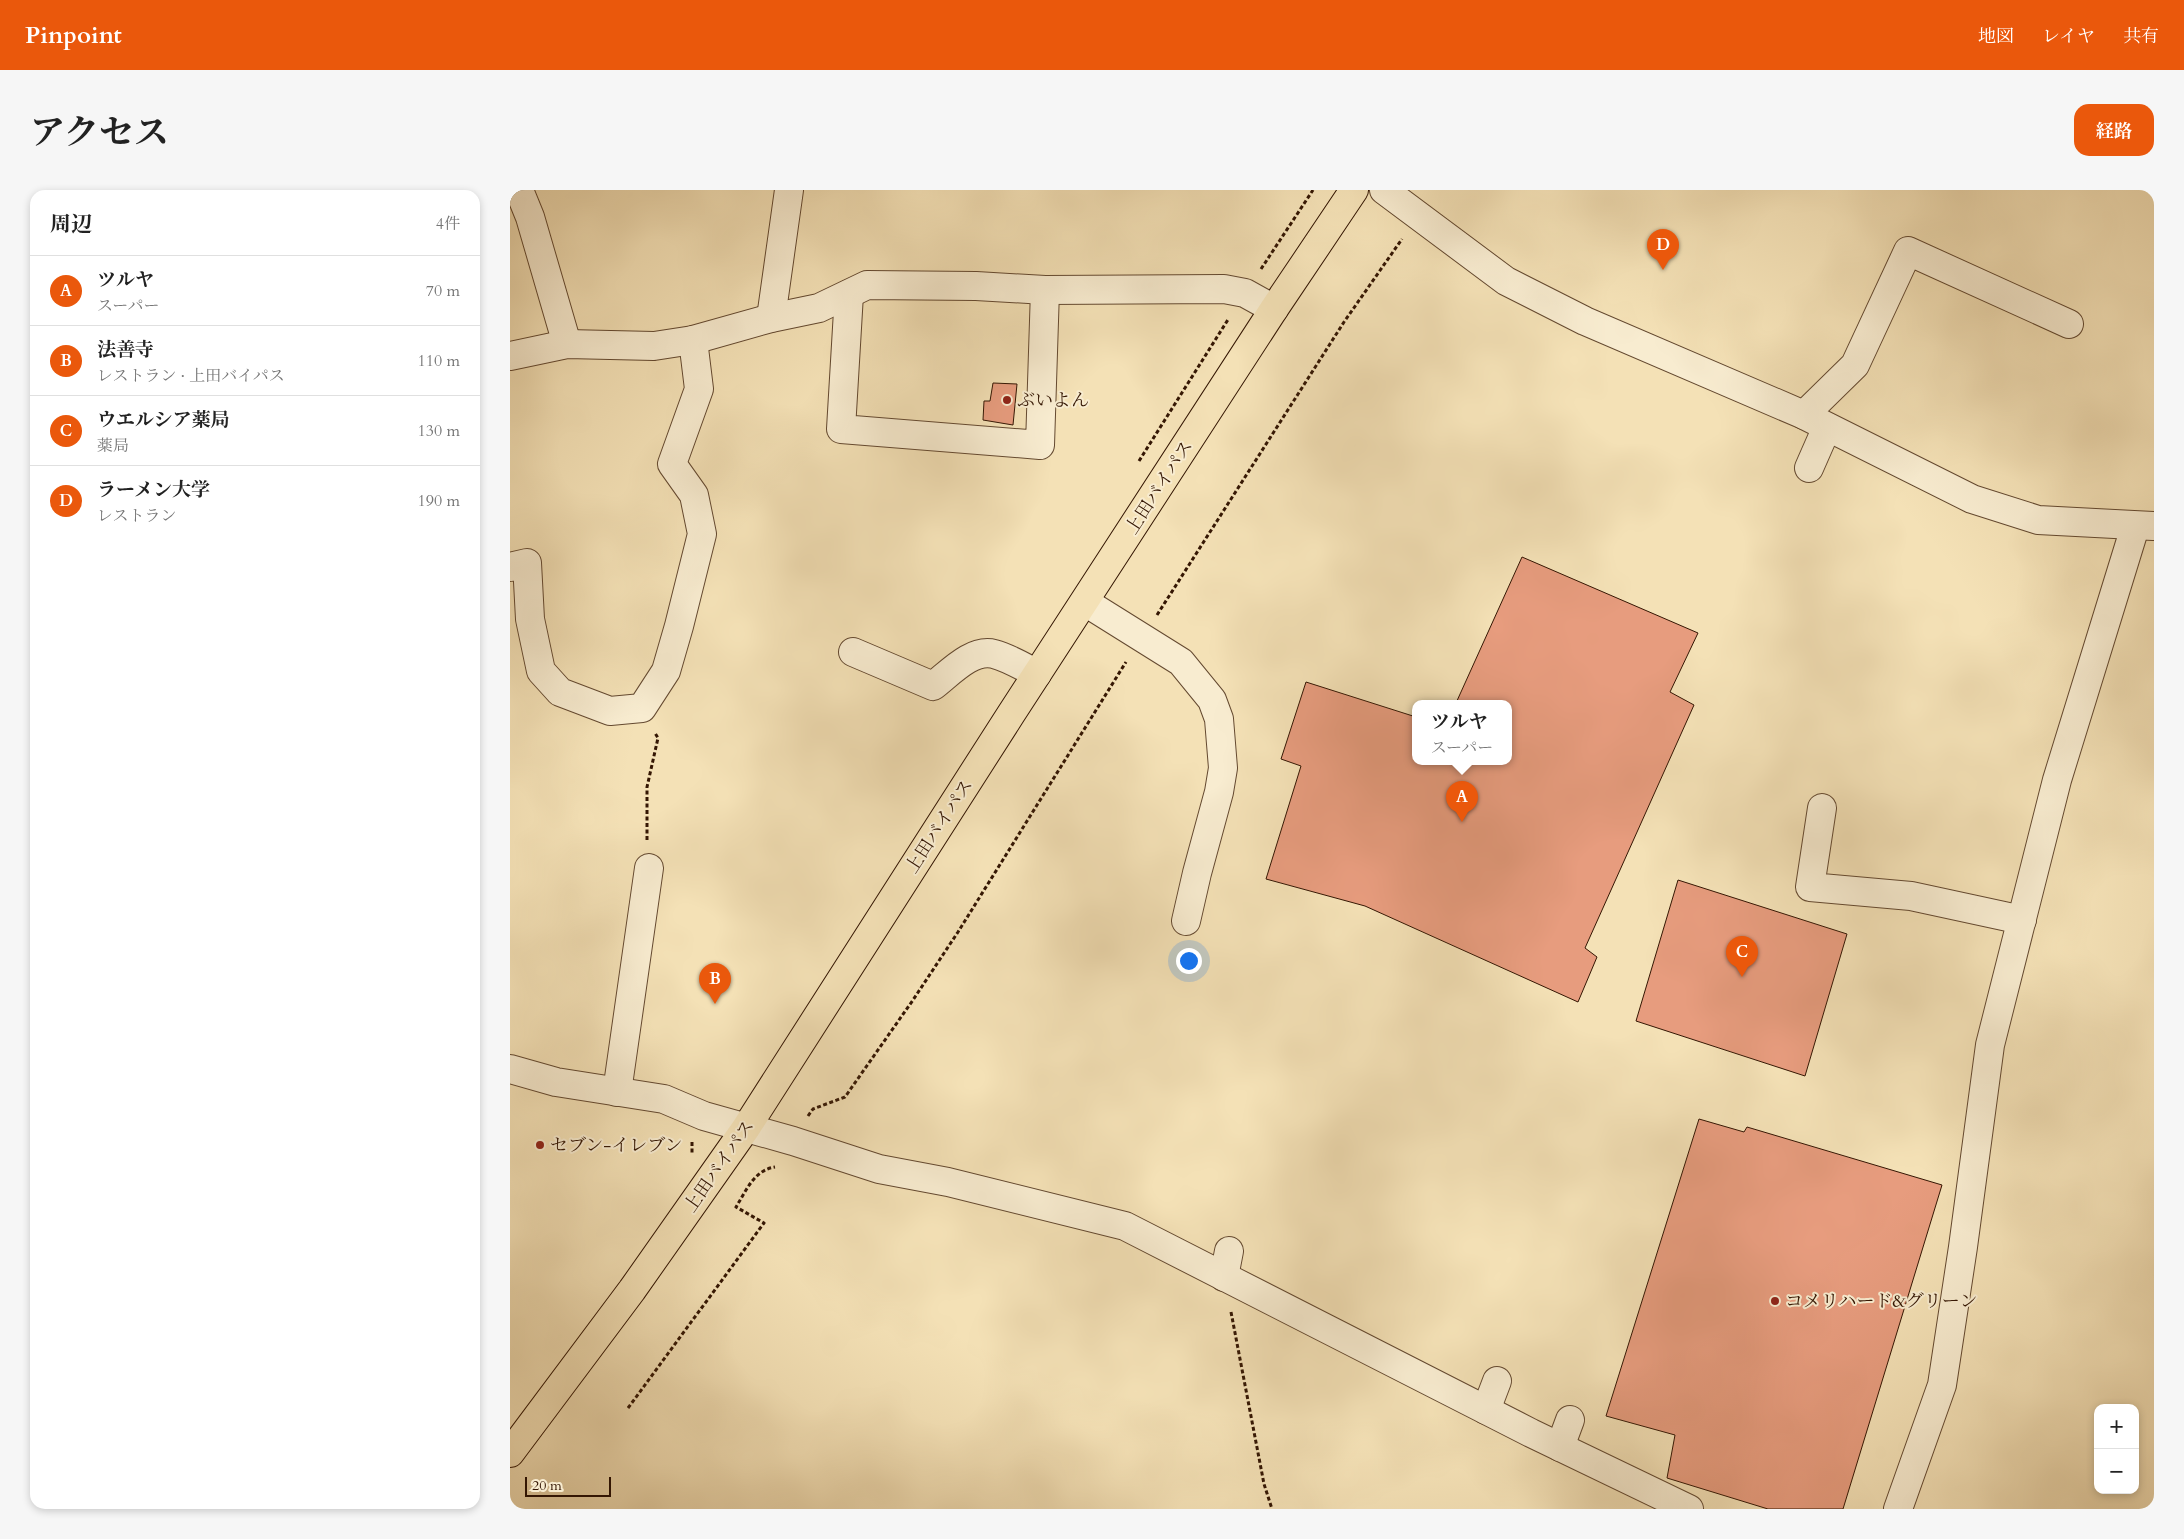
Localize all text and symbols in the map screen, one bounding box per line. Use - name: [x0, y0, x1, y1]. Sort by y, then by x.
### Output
- text: Pinpoint: [25, 19, 122, 52]
- text: 地図: [1978, 24, 2014, 49]
- text: レイヤ: [2042, 24, 2095, 49]
- text: 共有: [2123, 24, 2159, 49]
- button: 経路: [2074, 104, 2154, 156]
- text: アクセス: [30, 109, 169, 157]
- text: 周辺: [50, 210, 92, 239]
- text: 4件: [436, 213, 460, 235]
- pin: D: [1647, 229, 1679, 270]
- text: ツルヤ: [97, 267, 154, 293]
- text: A: [60, 280, 72, 302]
- text: 70 m: [426, 280, 460, 302]
- text: スーパー: [97, 295, 159, 317]
- text: 法善寺: [97, 337, 154, 363]
- text: B: [60, 350, 72, 372]
- text: 110 m: [418, 350, 460, 372]
- text: レストラン · 上田バイパス: [97, 365, 285, 387]
- place label: ぶいよん: [1017, 388, 1089, 413]
- marker: ぶいよん: [1001, 394, 1013, 406]
- text: ウエルシア薬局: [97, 407, 230, 433]
- text: C: [60, 420, 72, 442]
- text: 130 m: [418, 420, 460, 442]
- text: 薬局: [97, 435, 129, 457]
- street label: 上田バイパス: [1120, 435, 1199, 539]
- text: ラーメン大学: [97, 477, 210, 503]
- text: D: [59, 490, 73, 512]
- text: 190 m: [418, 490, 460, 512]
- text: レストラン: [97, 505, 177, 527]
- popup: [1412, 700, 1512, 765]
- text: ツルヤ: [1431, 709, 1488, 735]
- text: スーパー: [1431, 737, 1493, 759]
- street label: 上田バイパス: [900, 774, 979, 878]
- pin: A: [1446, 781, 1478, 822]
- pin: C: [1726, 936, 1758, 977]
- your location: [1176, 948, 1202, 974]
- pin: B: [699, 963, 731, 1004]
- street label: 上田バイパス: [678, 1115, 761, 1218]
- place label: セブン-イレブン: [550, 1133, 683, 1158]
- marker: セブン-イレブン: [534, 1139, 546, 1151]
- place label: コメリハード&グリーン: [1785, 1289, 1977, 1314]
- marker: コメリハード&グリーン: [1769, 1295, 1781, 1307]
- map controls: [2094, 1404, 2139, 1494]
- button: +: [2094, 1404, 2139, 1449]
- button: −: [2094, 1449, 2139, 1494]
- scale bar: [525, 1474, 611, 1497]
- text: 20 m: [532, 1476, 562, 1495]

